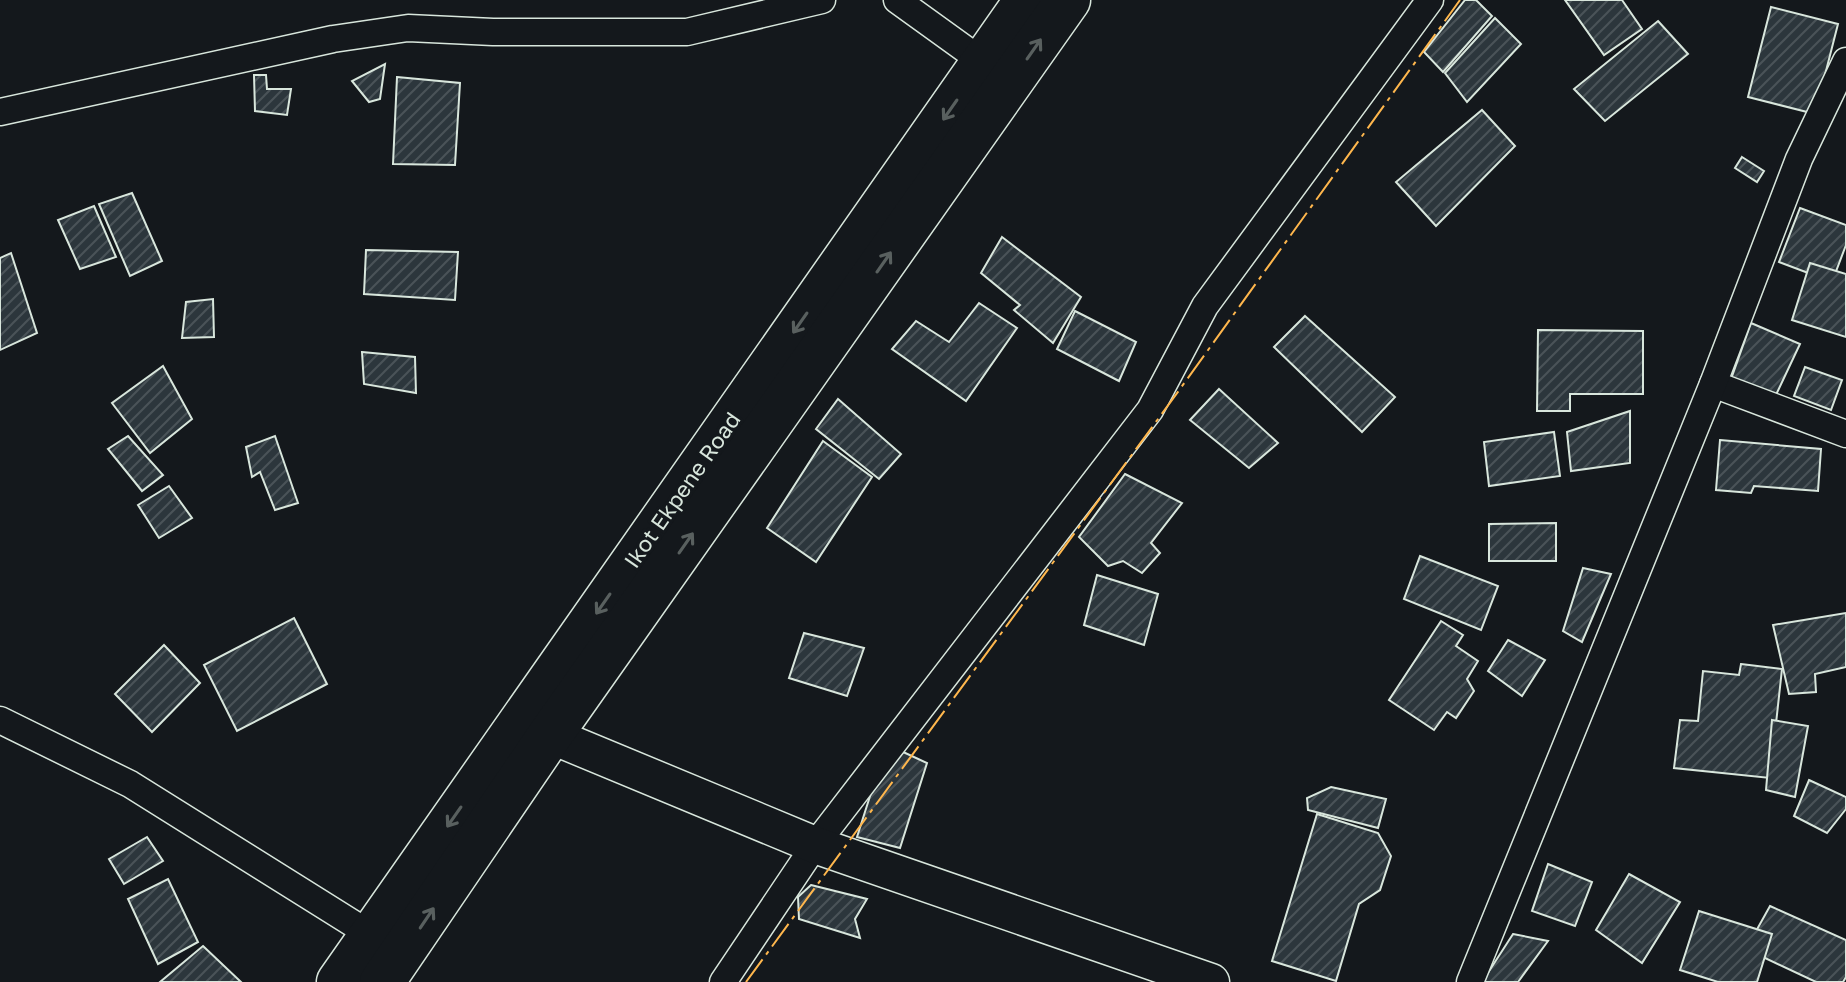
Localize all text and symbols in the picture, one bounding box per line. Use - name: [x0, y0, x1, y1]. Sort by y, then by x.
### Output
- one-way arrow: [1025, 39, 1042, 60]
- one-way arrow: [942, 98, 958, 120]
- one-way arrow: [876, 251, 892, 273]
- one-way arrow: [792, 311, 809, 333]
- street label: Ikot Ekpene Road: [618, 407, 745, 573]
- one-way arrow: [678, 532, 694, 554]
- one-way arrow: [595, 592, 611, 614]
- one-way arrow: [446, 806, 462, 828]
- one-way arrow: [418, 907, 435, 929]

